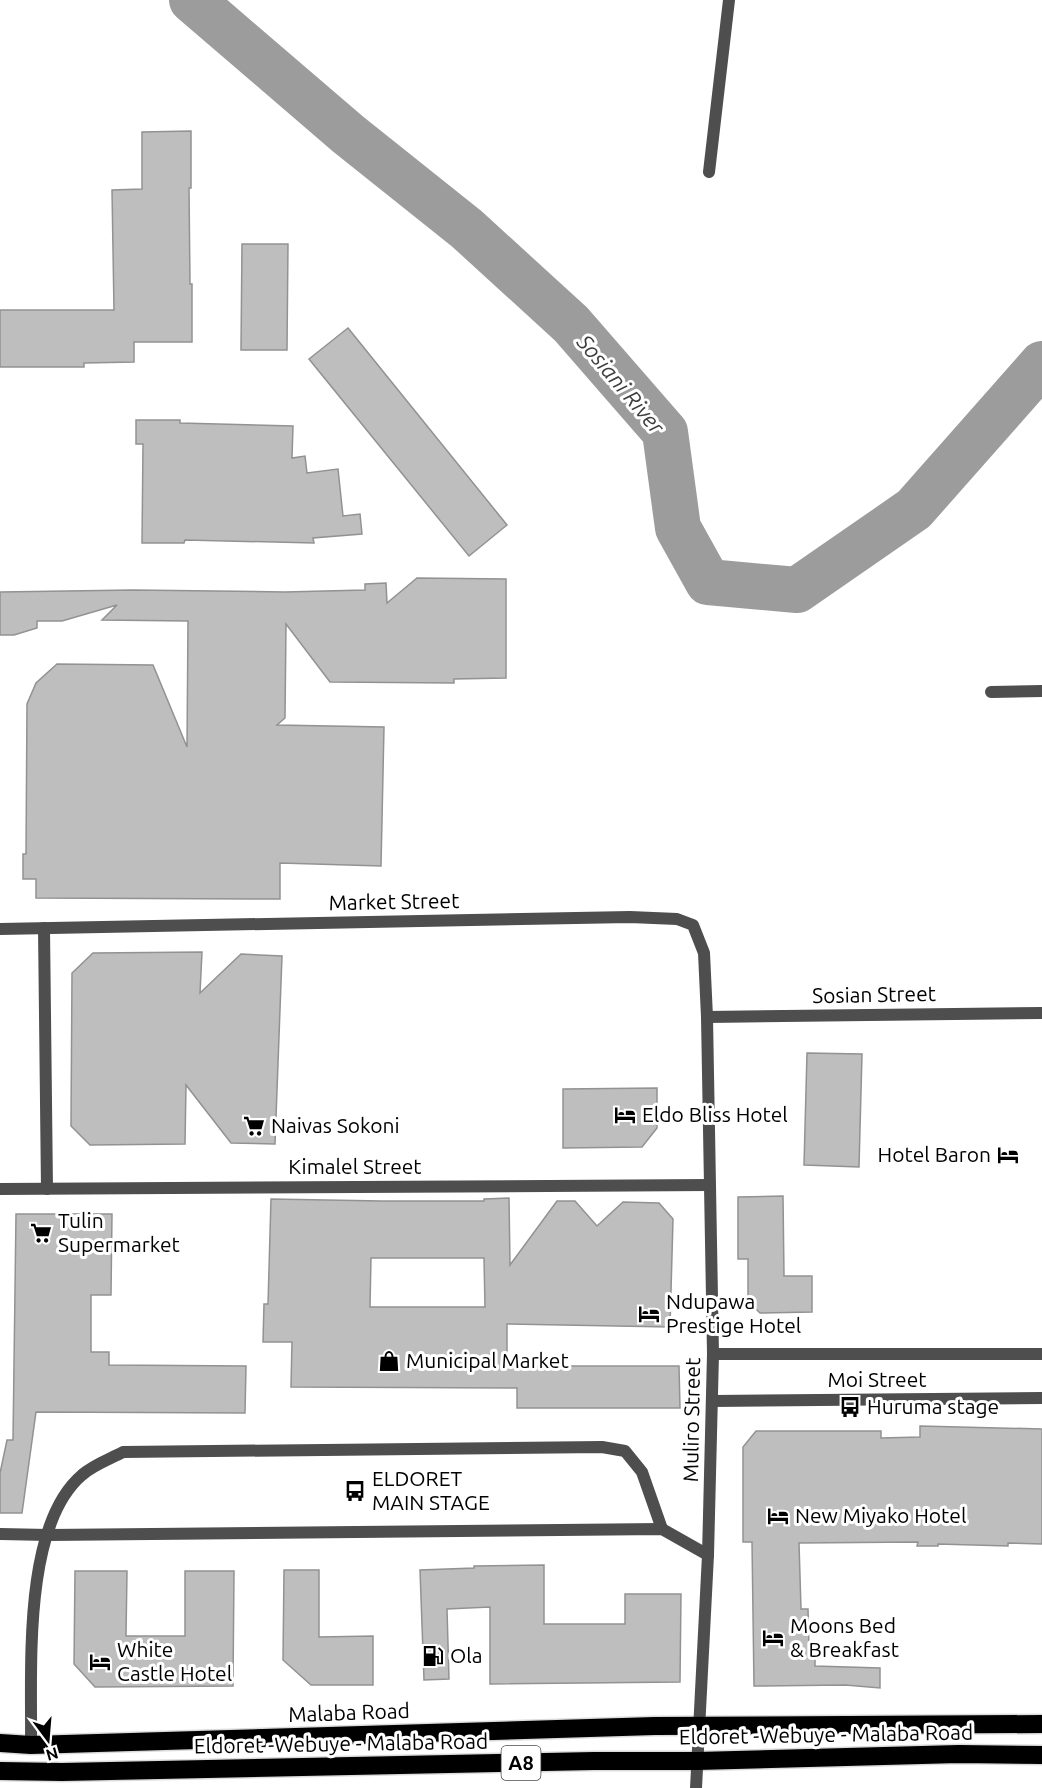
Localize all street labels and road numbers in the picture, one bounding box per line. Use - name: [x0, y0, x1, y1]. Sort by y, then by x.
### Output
- street label: Market Street: [329, 888, 459, 914]
- street label: Sosian Street: [812, 981, 936, 1007]
- street label: Kimalel Street: [288, 1154, 422, 1178]
- street label: Muliro Street: [678, 1358, 704, 1482]
- street label: Moi Street: [827, 1367, 927, 1391]
- street label: Malaba Road: [288, 1698, 410, 1726]
- street label: Eldoret -Webuye - Malaba Road: [679, 1719, 973, 1749]
- street label: Eldoret -Webuye - Malaba Road: [194, 1728, 488, 1758]
- road number: A8: [502, 1746, 540, 1780]

